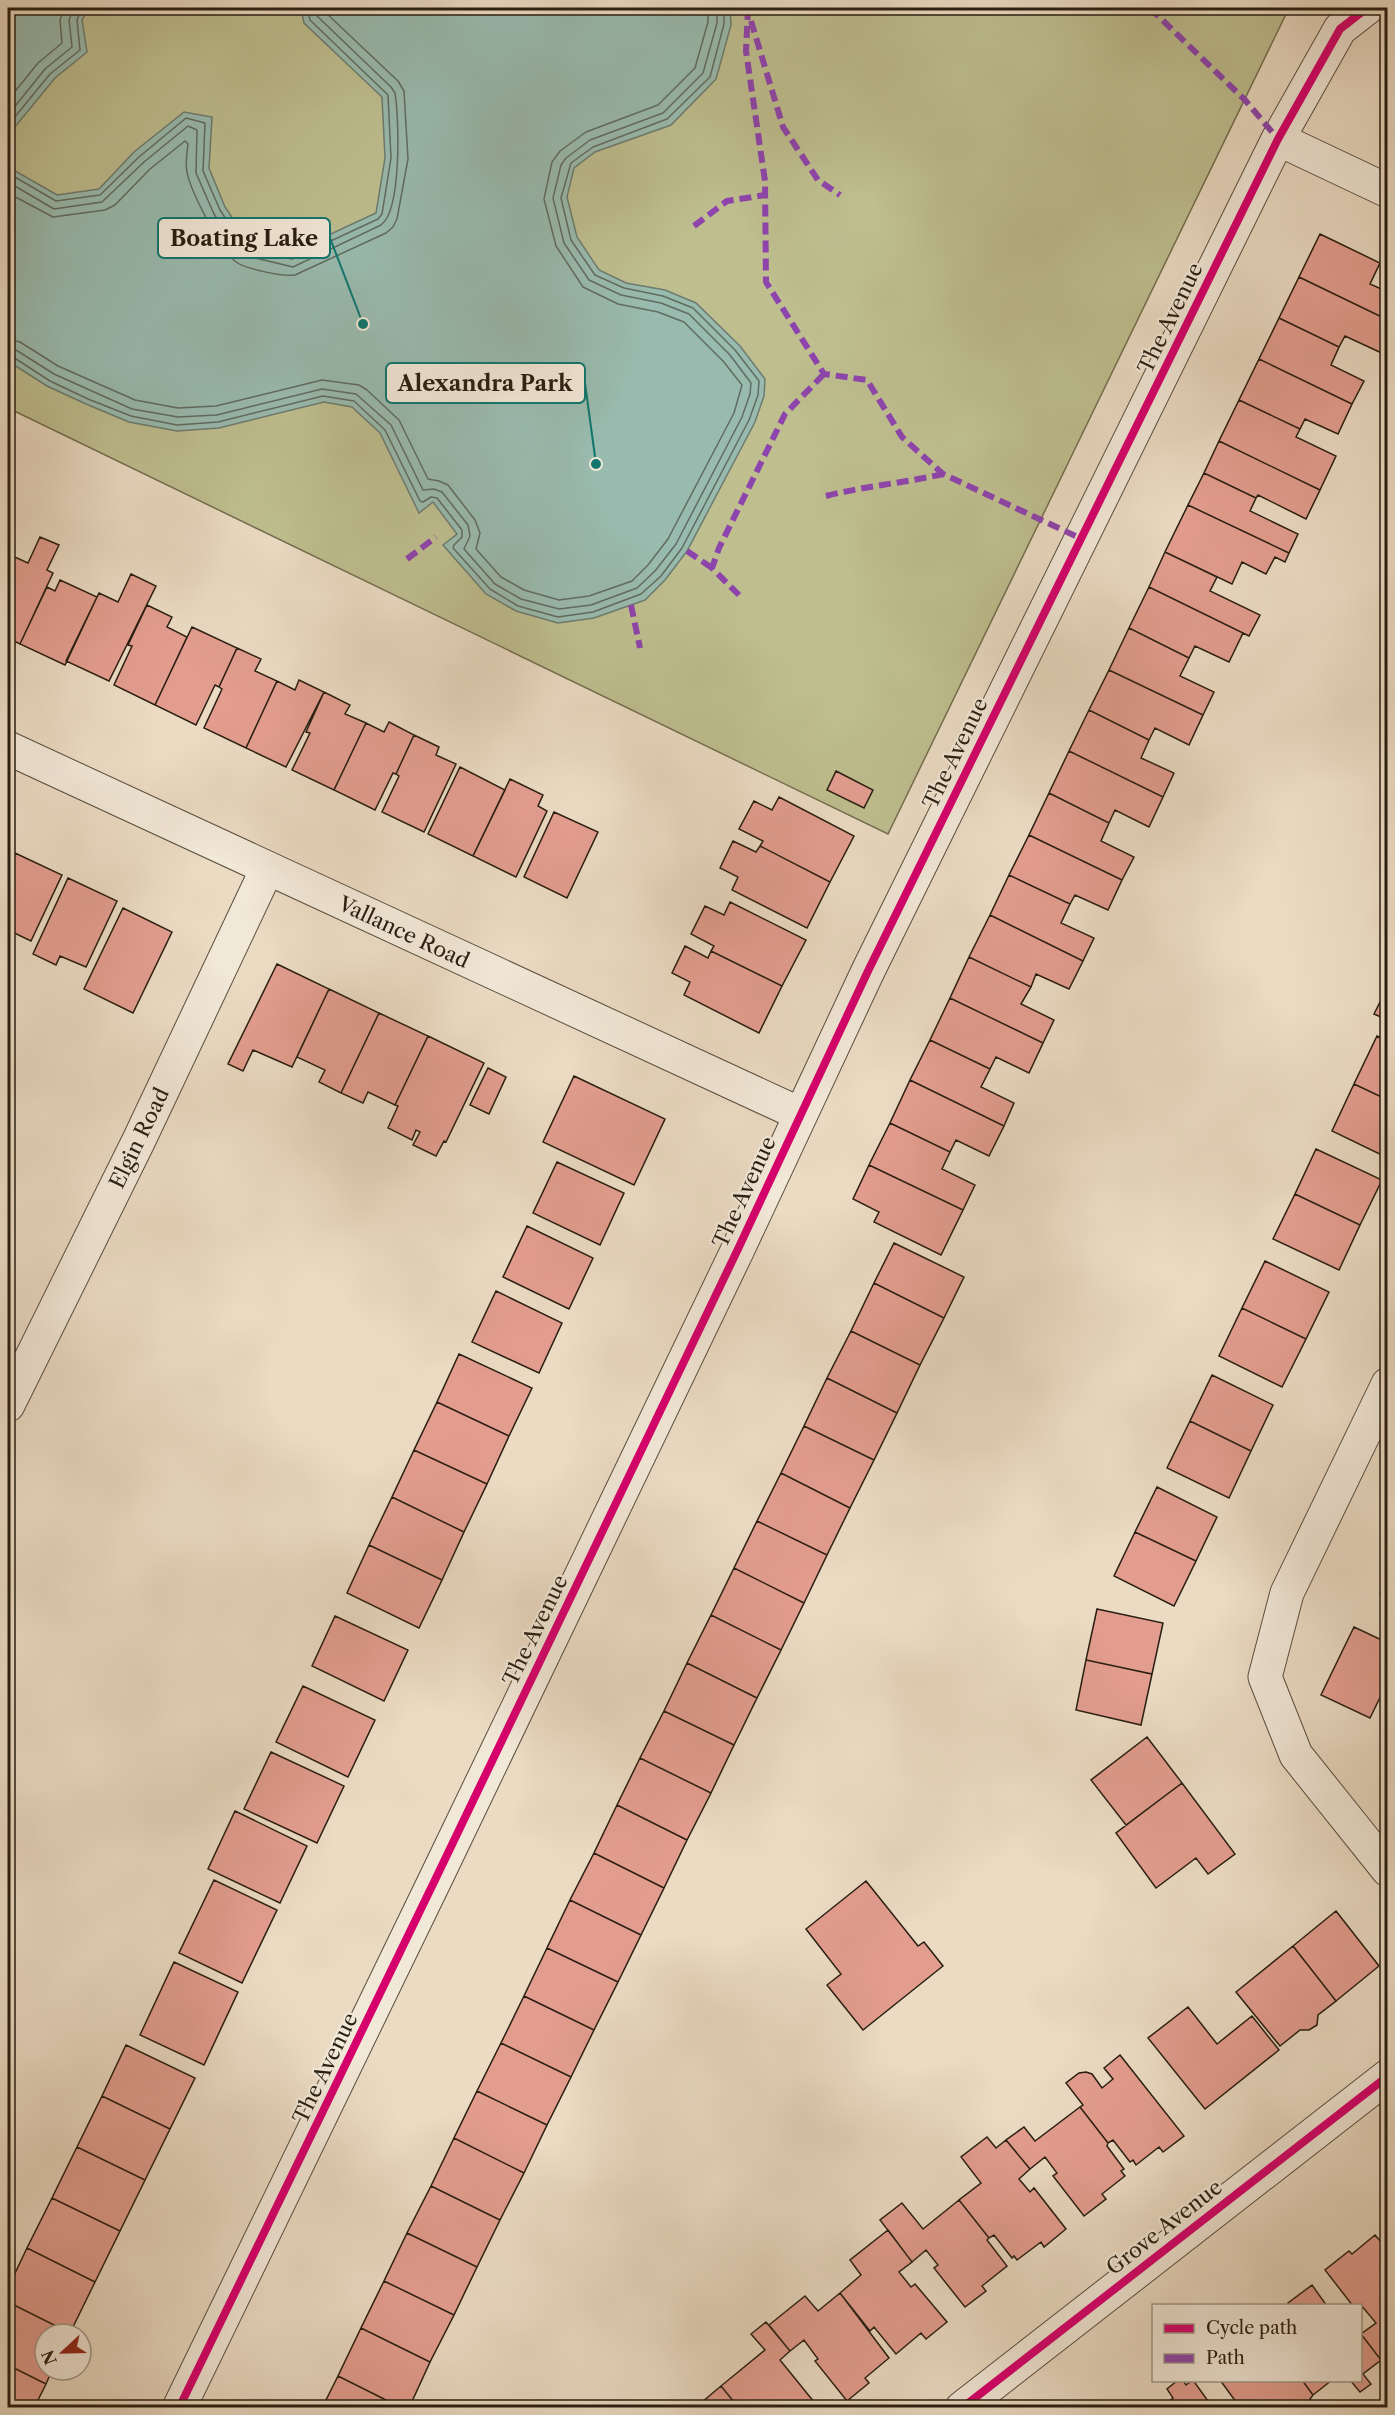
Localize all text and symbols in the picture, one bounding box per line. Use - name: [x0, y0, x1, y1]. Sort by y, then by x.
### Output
- callout: Boating Lake: [158, 218, 330, 258]
- text: Boating Lake: [170, 225, 318, 252]
- street label: The Avenue: [1132, 259, 1208, 377]
- callout: Alexandra Park: [386, 363, 585, 403]
- text: Alexandra Park: [397, 370, 573, 397]
- street label: The Avenue: [917, 694, 993, 812]
- street label: Vallance Road: [334, 890, 474, 973]
- street label: Elgin Road: [104, 1083, 174, 1192]
- street label: The Avenue: [707, 1132, 781, 1252]
- street label: The Avenue: [497, 1571, 573, 1689]
- street label: The Avenue: [287, 2009, 363, 2127]
- street label: Grove Avenue: [1101, 2174, 1227, 2280]
- legend: [1152, 2304, 1362, 2382]
- text: Cycle path: [1206, 2317, 1297, 2339]
- north arrow: [33, 2322, 93, 2382]
- text: N: [37, 2347, 61, 2368]
- text: Path: [1206, 2347, 1245, 2369]

